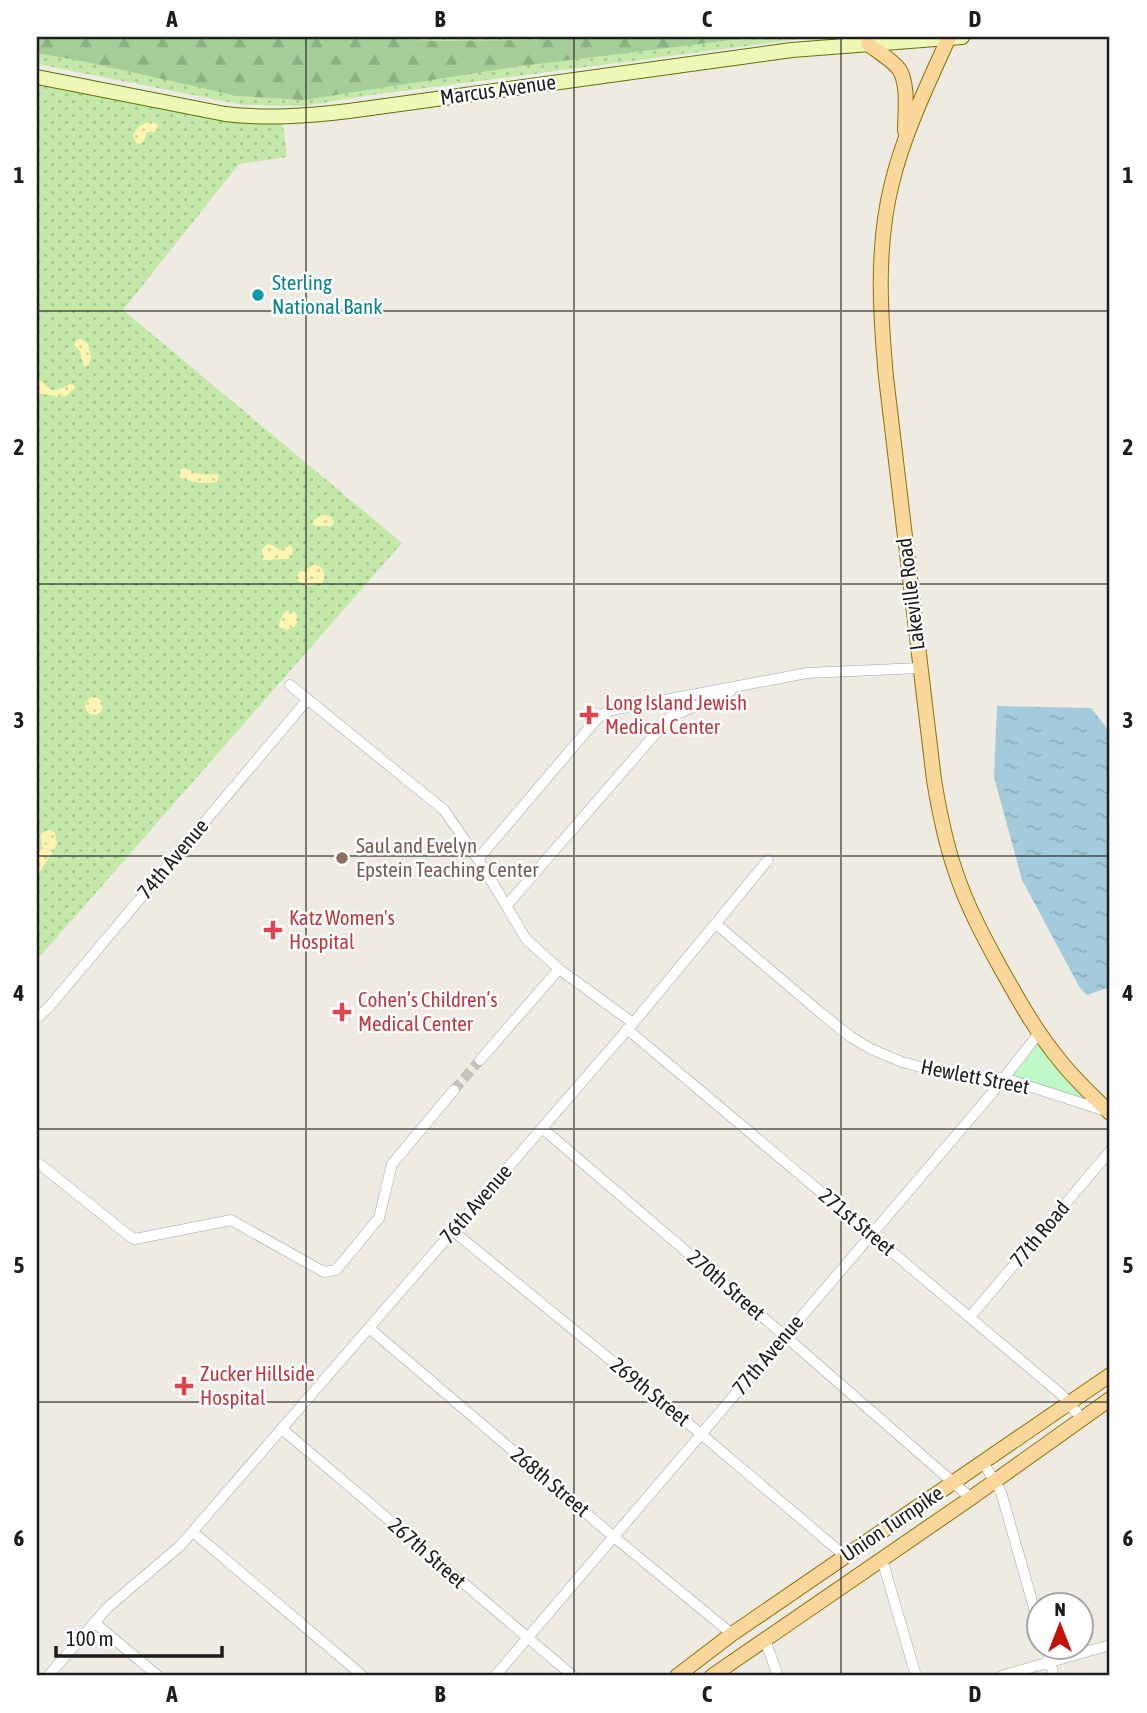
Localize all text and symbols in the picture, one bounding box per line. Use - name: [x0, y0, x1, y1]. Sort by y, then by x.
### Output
- text: A: [165, 6, 178, 32]
- text: B: [435, 6, 446, 32]
- text: C: [702, 6, 713, 32]
- text: D: [969, 6, 982, 32]
- street label: Marcus Avenue: [439, 69, 557, 109]
- text: 1: [14, 162, 25, 188]
- text: 1: [1123, 162, 1134, 188]
- place label: Sterling National Bank: [272, 270, 382, 318]
- marker: Sterling National Bank: [250, 287, 266, 303]
- text: 2: [14, 434, 24, 460]
- text: 2: [1123, 434, 1133, 460]
- street label: Lakeville Road: [891, 537, 929, 652]
- place label: Long Island Jewish Medical Center: [605, 690, 747, 738]
- marker: Long Island Jewish Medical Center: [579, 705, 599, 725]
- text: 3: [14, 707, 24, 733]
- text: 3: [1123, 707, 1133, 733]
- street label: 74th Avenue: [132, 813, 213, 903]
- place label: Saul and Evelyn Epstein Teaching Center: [356, 833, 539, 881]
- marker: Saul and Evelyn Epstein Teaching Center: [334, 850, 350, 866]
- place label: Katz Women's Hospital: [289, 905, 395, 953]
- marker: Katz Women's Hospital: [263, 920, 283, 940]
- text: 4: [13, 980, 25, 1006]
- text: 4: [1122, 980, 1134, 1006]
- place label: Cohen’s Children’s Medical Center: [358, 987, 498, 1035]
- marker: Cohen’s Children’s Medical Center: [332, 1002, 352, 1022]
- street label: Hewlett Street: [919, 1054, 1031, 1098]
- street label: 76th Avenue: [434, 1159, 516, 1248]
- street label: 271st Street: [815, 1182, 901, 1260]
- street label: 77th Road: [1005, 1195, 1074, 1271]
- street label: 270th Street: [683, 1244, 770, 1324]
- text: 5: [14, 1252, 25, 1278]
- text: 5: [1123, 1252, 1134, 1278]
- street label: 77th Avenue: [727, 1309, 808, 1399]
- street label: 269th Street: [606, 1352, 695, 1430]
- place label: Zucker Hillside Hospital: [200, 1361, 315, 1409]
- marker: Zucker Hillside Hospital: [174, 1376, 194, 1396]
- street label: 268th Street: [507, 1442, 595, 1521]
- street label: Union Turnpike: [836, 1480, 947, 1566]
- street label: 267th Street: [384, 1512, 471, 1592]
- text: 6: [14, 1525, 25, 1551]
- text: 6: [1123, 1525, 1134, 1551]
- north arrow: [1024, 1590, 1094, 1660]
- text: N: [1054, 1598, 1066, 1620]
- scale bar: [56, 1615, 222, 1659]
- text: 100 m: [66, 1626, 114, 1650]
- text: A: [165, 1681, 178, 1707]
- text: B: [435, 1681, 446, 1707]
- text: C: [702, 1681, 713, 1707]
- text: D: [969, 1681, 982, 1707]

